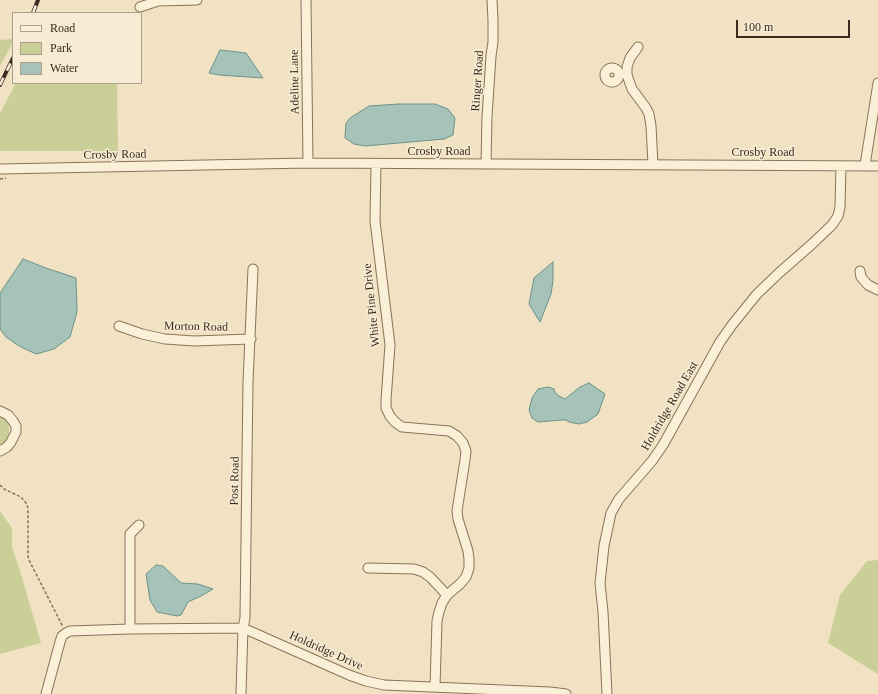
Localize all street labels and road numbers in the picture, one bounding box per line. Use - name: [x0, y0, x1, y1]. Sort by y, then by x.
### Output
- street label: Adeline Lane: [287, 49, 303, 115]
- street label: Ringer Road: [469, 50, 487, 112]
- street label: Crosby Road: [408, 145, 470, 159]
- street label: Crosby Road: [732, 146, 794, 160]
- street label: Crosby Road: [83, 147, 147, 163]
- street label: White Pine Drive: [360, 262, 384, 348]
- street label: Morton Road: [164, 319, 228, 335]
- street label: Holdridge Road East: [639, 359, 701, 453]
- street label: Post Road: [227, 456, 243, 506]
- street label: Holdridge Drive: [287, 628, 365, 674]

